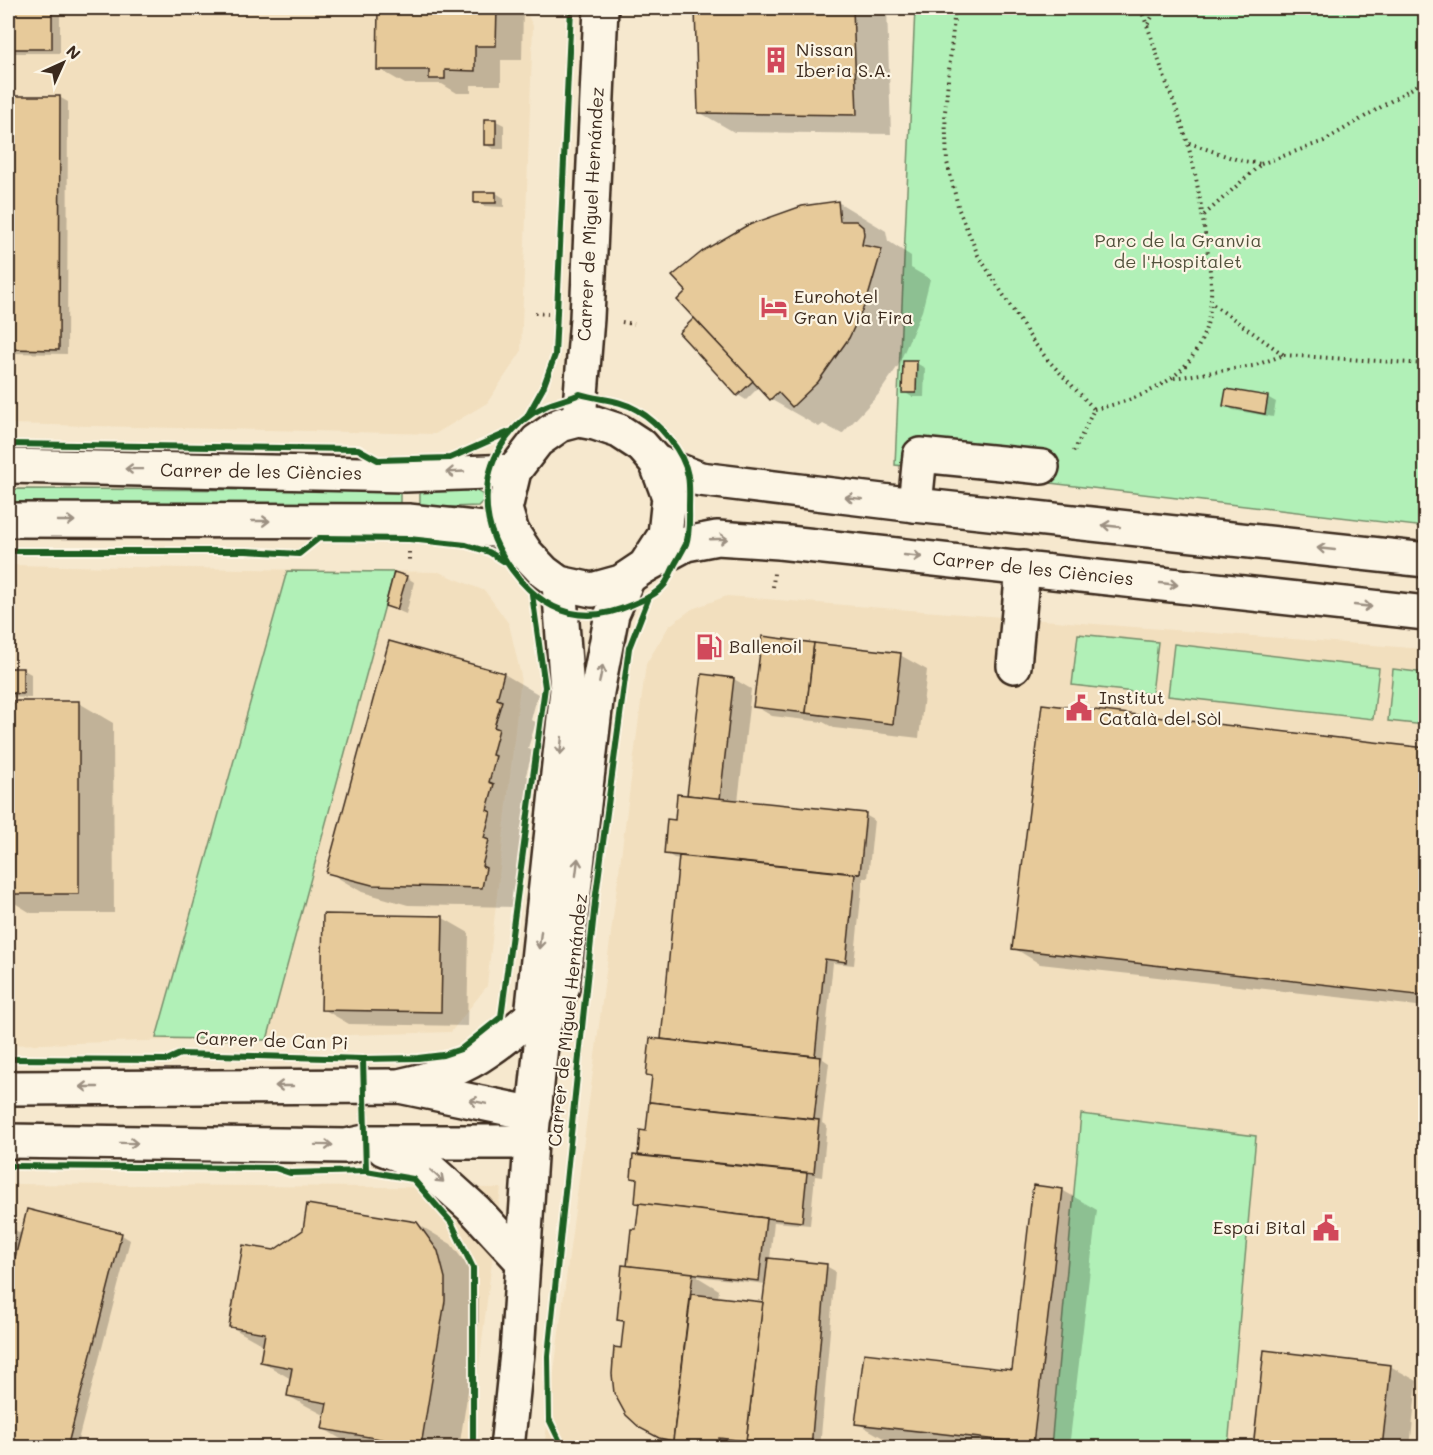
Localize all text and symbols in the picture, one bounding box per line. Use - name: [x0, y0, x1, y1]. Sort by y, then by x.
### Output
- north arrow: [33, 33, 93, 93]
- place label: Nissan Iberia S.A.: [796, 37, 891, 82]
- text: N: [62, 40, 86, 64]
- building icon: Nissan Iberia S.A.: [761, 45, 791, 75]
- street label: Carrer de Miguel Hernández: [571, 86, 609, 342]
- park label: Parc de la Granvia de l'Hospitalet: [1094, 228, 1262, 273]
- place label: Eurohotel Gran Via Fira: [794, 284, 913, 329]
- hotel icon: Eurohotel Gran Via Fira: [759, 292, 789, 322]
- street label: Carrer de les Ciències: [160, 457, 362, 485]
- one-way arrow: [125, 463, 145, 475]
- one-way arrow: [446, 467, 466, 478]
- one-way arrow: [845, 492, 865, 503]
- one-way arrow: [55, 515, 75, 527]
- one-way arrow: [250, 515, 270, 527]
- one-way arrow: [1101, 520, 1121, 531]
- one-way arrow: [708, 533, 728, 544]
- one-way arrow: [1316, 544, 1336, 555]
- street label: Carrer de les Ciències: [931, 546, 1135, 590]
- one-way arrow: [902, 551, 922, 562]
- one-way arrow: [1159, 579, 1178, 590]
- one-way arrow: [1352, 601, 1372, 612]
- fuel station icon: Ballenoil: [694, 632, 724, 662]
- place label: Ballenoil: [729, 634, 802, 658]
- one-way arrow: [596, 665, 607, 684]
- place label: Institut Català del Sòl: [1099, 685, 1222, 730]
- public building icon: Institut Català del Sòl: [1064, 693, 1094, 723]
- one-way arrow: [555, 735, 566, 755]
- one-way arrow: [572, 858, 583, 878]
- street label: Carrer de Miguel Hernández: [542, 892, 592, 1148]
- one-way arrow: [534, 929, 545, 949]
- street label: Carrer de Can Pi: [195, 1025, 349, 1055]
- one-way arrow: [275, 1080, 295, 1092]
- one-way arrow: [80, 1081, 100, 1093]
- one-way arrow: [468, 1096, 488, 1107]
- one-way arrow: [118, 1137, 138, 1149]
- one-way arrow: [313, 1139, 333, 1151]
- one-way arrow: [429, 1169, 444, 1183]
- public building icon: Espai Bital: [1311, 1213, 1341, 1243]
- place label: Espai Bital: [1213, 1215, 1306, 1239]

